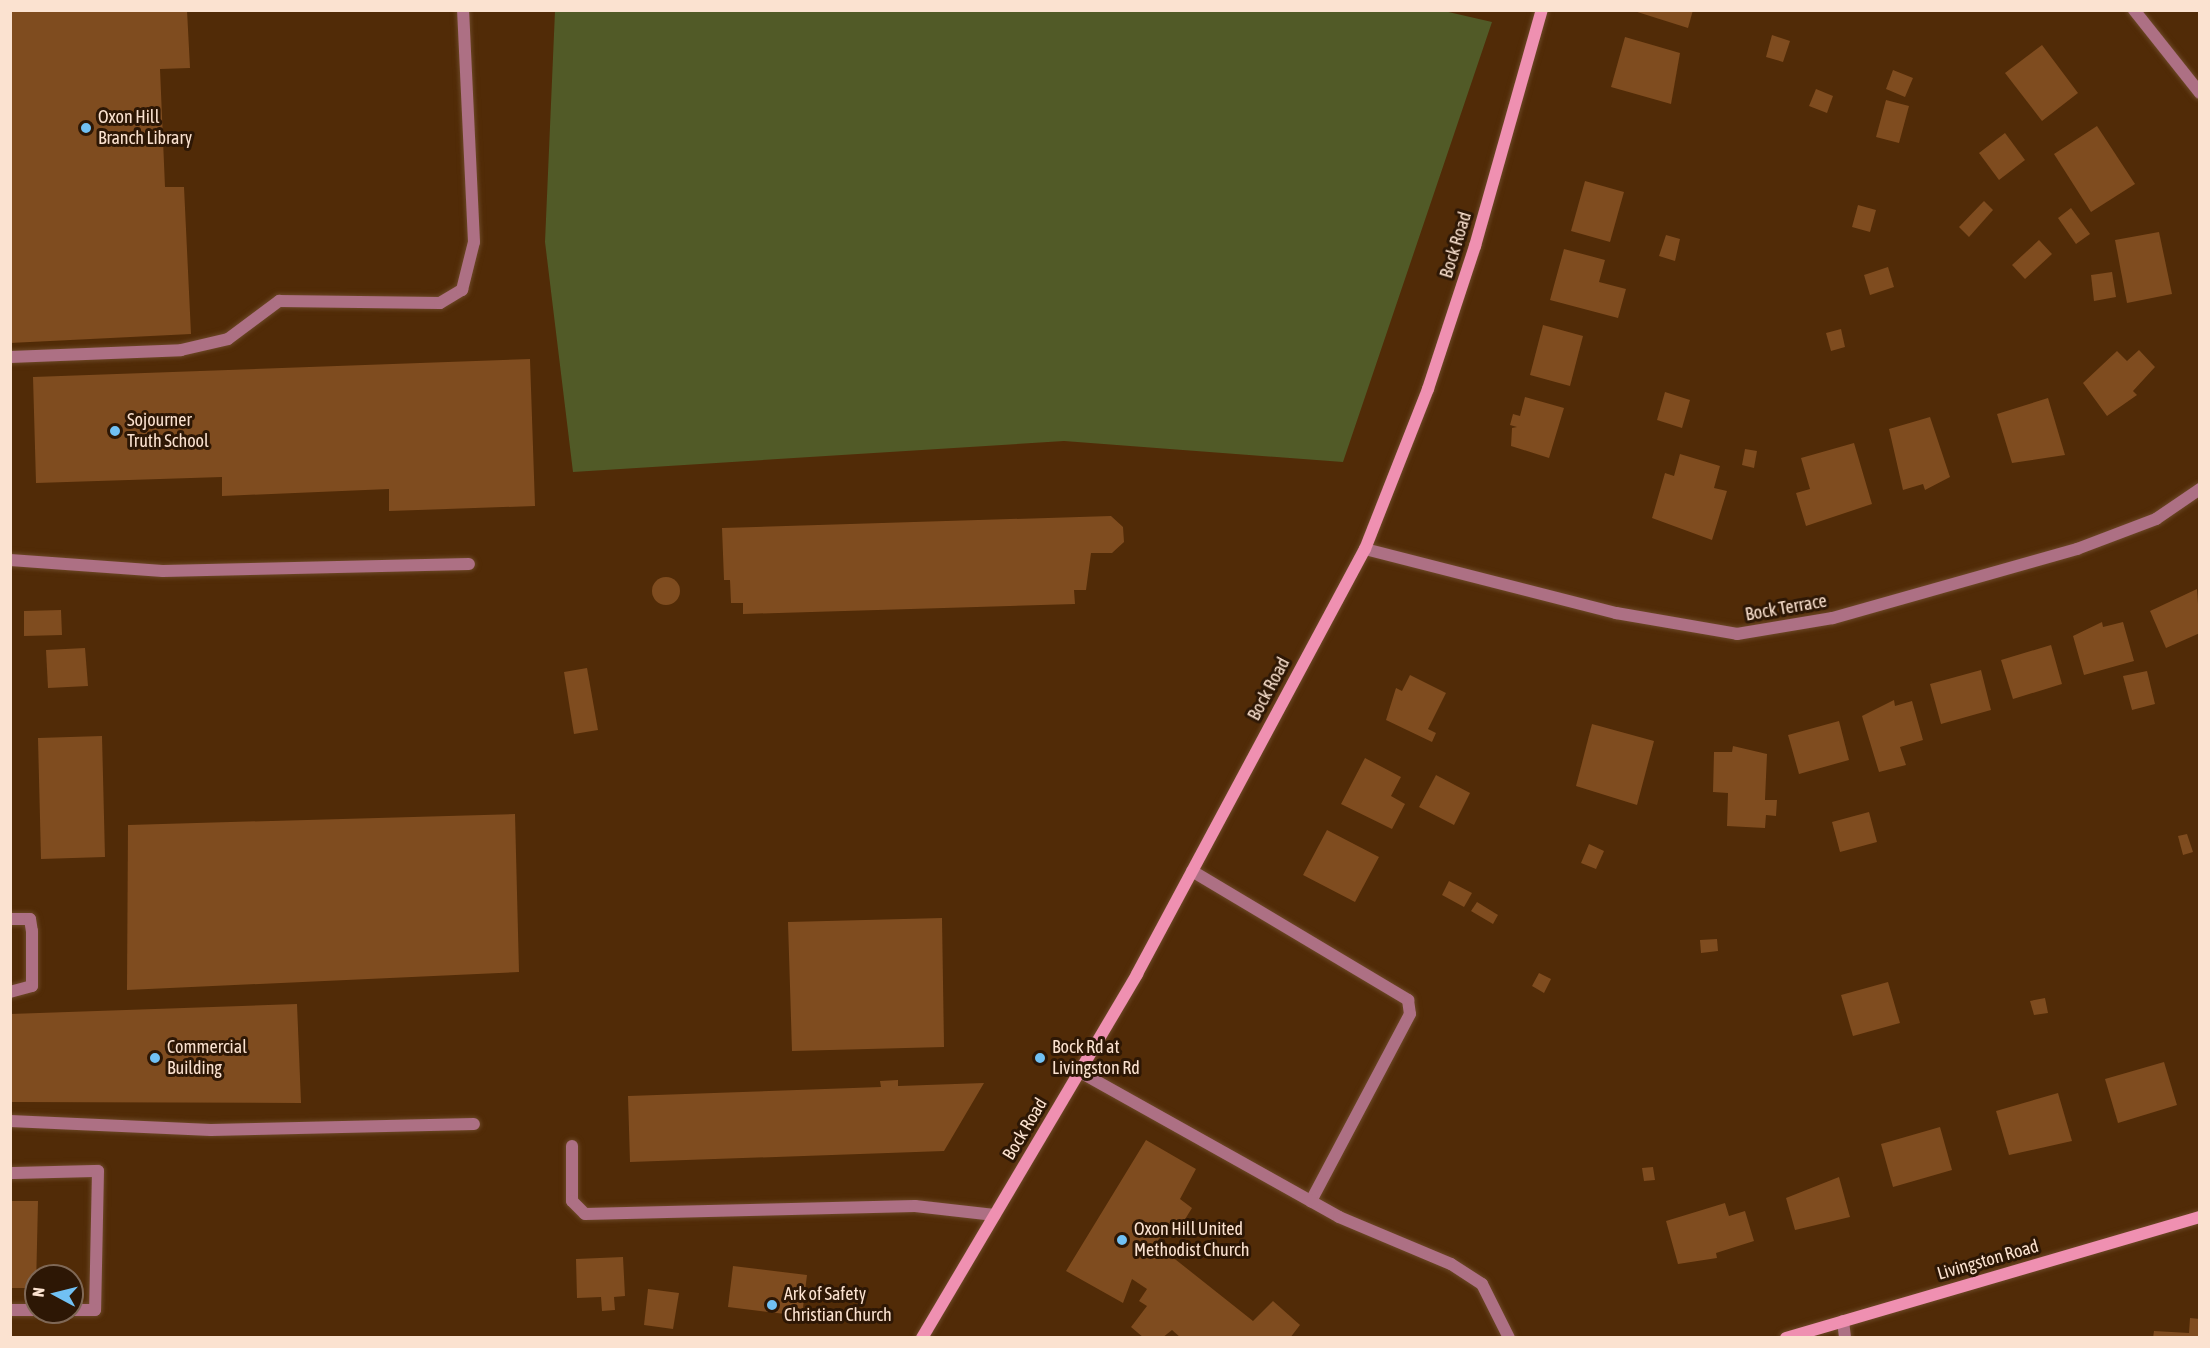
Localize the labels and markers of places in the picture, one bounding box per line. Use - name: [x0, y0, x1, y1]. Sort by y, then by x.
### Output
- place label: Oxon Hill Branch Library: [98, 107, 192, 150]
- marker: Oxon Hill Branch Library: [79, 121, 93, 135]
- place label: Sojourner Truth School: [127, 410, 209, 452]
- marker: Sojourner Truth School: [108, 424, 122, 438]
- place label: Commercial Building: [167, 1037, 247, 1080]
- place label: Bock Rd at Livingston Rd: [1052, 1037, 1140, 1080]
- marker: Commercial Building: [148, 1051, 162, 1065]
- marker: Bock Rd at Livingston Rd: [1033, 1051, 1047, 1065]
- place label: Oxon Hill United Methodist Church: [1134, 1219, 1250, 1262]
- marker: Oxon Hill United Methodist Church: [1115, 1233, 1129, 1247]
- place label: Ark of Safety Christian Church: [784, 1284, 892, 1326]
- marker: Ark of Safety Christian Church: [765, 1298, 779, 1312]

